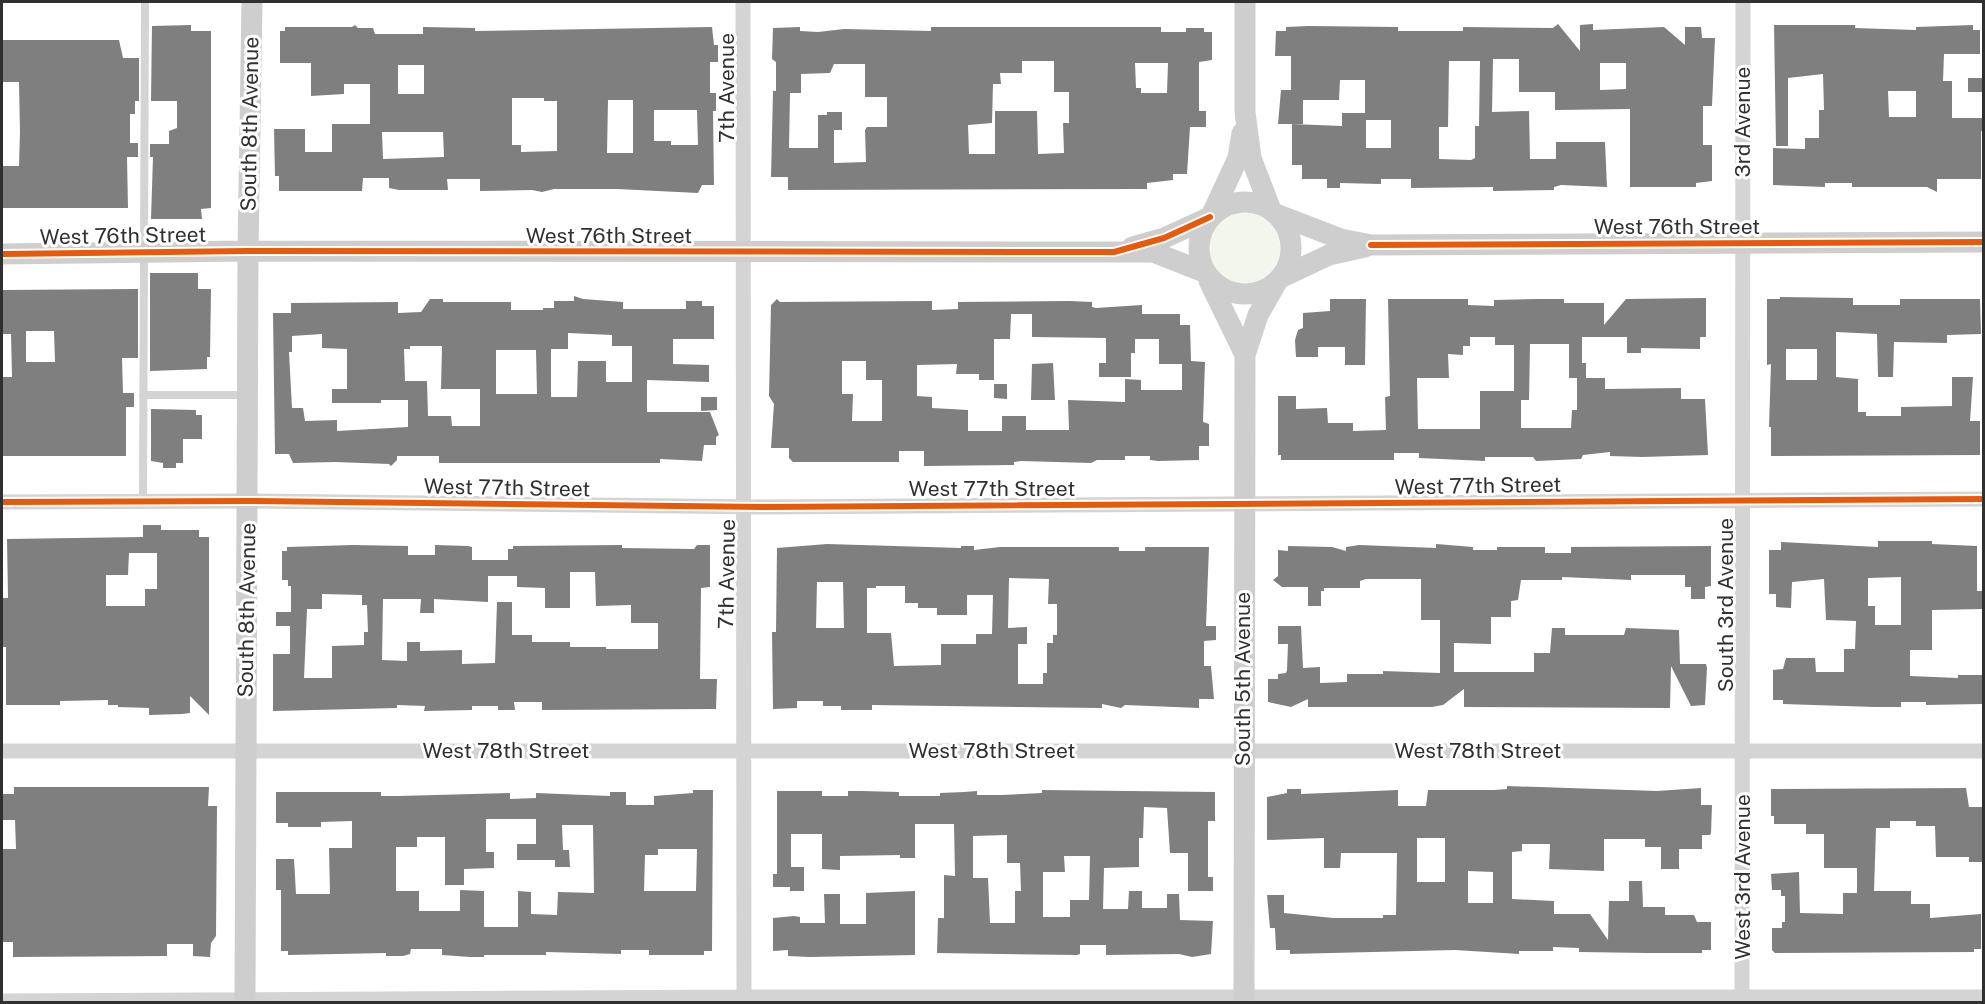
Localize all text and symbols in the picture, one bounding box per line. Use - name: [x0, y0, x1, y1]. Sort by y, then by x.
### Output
- street label: 7th Avenue: [714, 33, 739, 143]
- street label: South 8th Avenue: [235, 36, 264, 211]
- street label: 3rd Avenue: [1730, 66, 1755, 178]
- street label: West 76th Street: [1594, 214, 1760, 239]
- street label: West 76th Street: [40, 222, 206, 249]
- street label: West 76th Street: [526, 223, 692, 248]
- street label: West 77th Street: [1394, 472, 1562, 499]
- street label: West 77th Street: [423, 474, 591, 501]
- street label: West 77th Street: [909, 476, 1075, 501]
- street label: South 3rd Avenue: [1713, 518, 1738, 692]
- street label: 7th Avenue: [713, 519, 740, 629]
- street label: South 8th Avenue: [232, 522, 261, 697]
- street label: South 5th Avenue: [1230, 592, 1255, 766]
- street label: West 78th Street: [422, 738, 590, 763]
- street label: West 78th Street: [908, 738, 1076, 763]
- street label: West 78th Street: [1394, 738, 1562, 763]
- street label: West 3rd Avenue: [1730, 794, 1755, 960]

